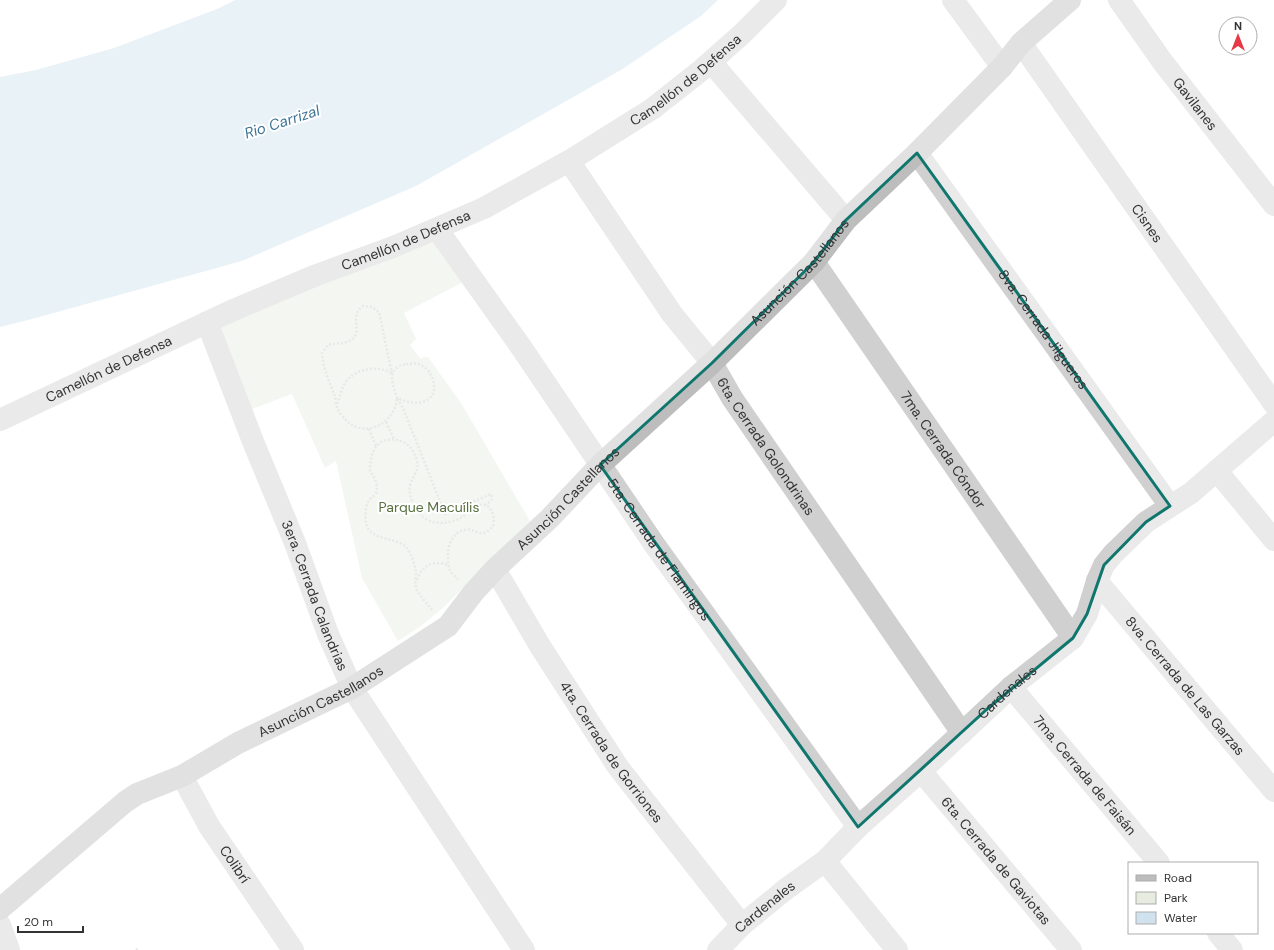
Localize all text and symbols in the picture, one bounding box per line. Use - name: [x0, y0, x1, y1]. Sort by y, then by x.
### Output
- north arrow: [1218, 16, 1258, 56]
- text: N: [1234, 19, 1242, 33]
- street label: Camellón de Defensa: [626, 30, 745, 130]
- street label: Gavilanes: [1169, 74, 1222, 134]
- water label: Rio Carrizal: [242, 100, 323, 144]
- street label: Cisnes: [1127, 200, 1167, 246]
- street label: Camellón de Defensa: [339, 206, 473, 274]
- street label: Asunción Castellanos: [746, 215, 853, 329]
- street label: 8va. Cerrada Jilgueros: [994, 266, 1092, 393]
- street label: Camellón de Defensa: [42, 331, 175, 406]
- street label: 6ta. Cerrada Golondrinas: [713, 374, 819, 519]
- street label: 7ma. Cerrada Cóndor: [897, 388, 990, 512]
- street label: Asunción Castellanos: [513, 443, 623, 554]
- street label: 5ta. Cerrada de Flamingos: [603, 475, 715, 624]
- park label: Parque Macuílis: [379, 498, 479, 516]
- street label: 3era. Cerrada Calandrias: [278, 517, 352, 674]
- street label: 8va. Cerrada de Las Garzas: [1122, 612, 1249, 759]
- street label: Asunción Castellanos: [255, 661, 387, 741]
- street label: Cardenales: [974, 661, 1040, 723]
- street label: 4ta. Cerrada de Gorriones: [556, 678, 667, 826]
- street label: 7ma. Cerrada de Faisán: [1030, 711, 1141, 839]
- street label: 6ta. Cerrada de Gaviotas: [937, 793, 1055, 929]
- street label: Colibrí: [216, 842, 255, 887]
- legend: [1128, 862, 1258, 934]
- text: Road: [1164, 870, 1192, 886]
- street label: Cardenales: [731, 876, 799, 936]
- text: Park: [1164, 890, 1188, 906]
- scale bar: [18, 908, 83, 934]
- text: Water: [1164, 910, 1198, 926]
- text: 20 m: [24, 914, 53, 930]

